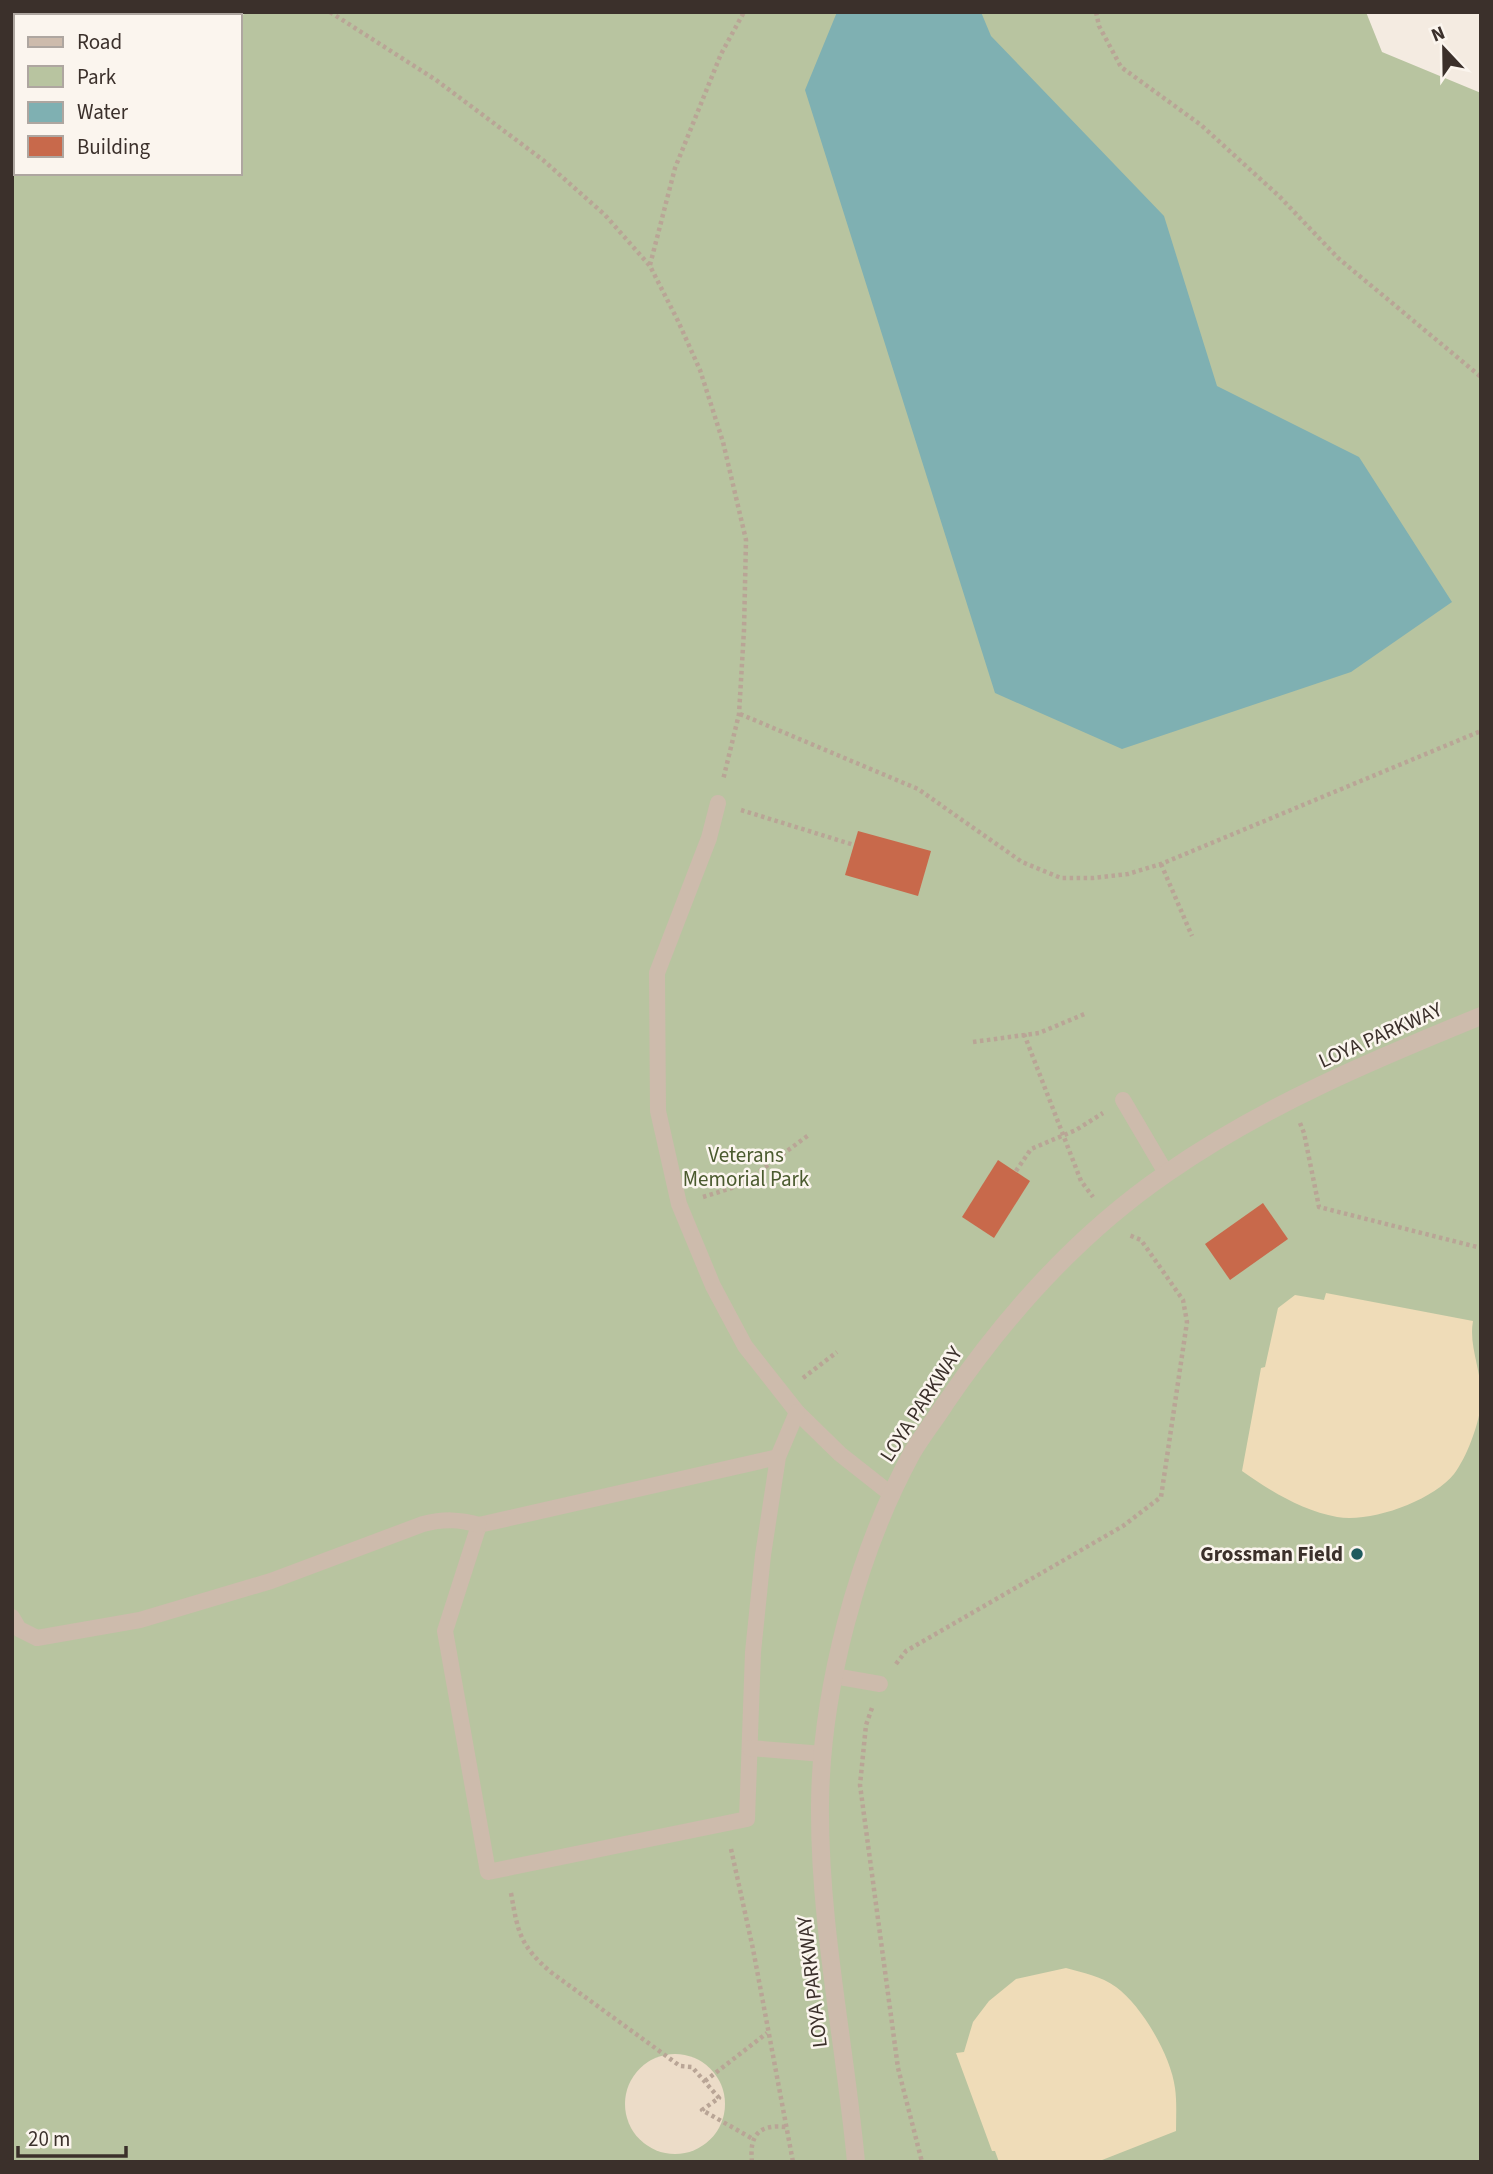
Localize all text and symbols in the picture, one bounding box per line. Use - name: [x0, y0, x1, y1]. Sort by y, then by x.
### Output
- legend: [14, 14, 242, 175]
- north arrow: [1409, 14, 1479, 84]
- text: N: [1427, 20, 1449, 50]
- text: Road: [77, 27, 122, 57]
- text: Park: [77, 62, 117, 92]
- text: Water: [77, 97, 129, 127]
- text: Building: [77, 132, 151, 162]
- street label: LOYA PARKWAY: [1313, 994, 1447, 1076]
- park label: Veterans Memorial Park: [683, 1140, 810, 1194]
- street label: LOYA PARKWAY: [872, 1340, 970, 1468]
- place label: Grossman Field: [1200, 1539, 1343, 1569]
- marker: Grossman Field: [1349, 1546, 1365, 1562]
- street label: LOYA PARKWAY: [789, 1914, 835, 2049]
- scale bar: [18, 2114, 126, 2158]
- text: 20 m: [28, 2124, 70, 2154]

